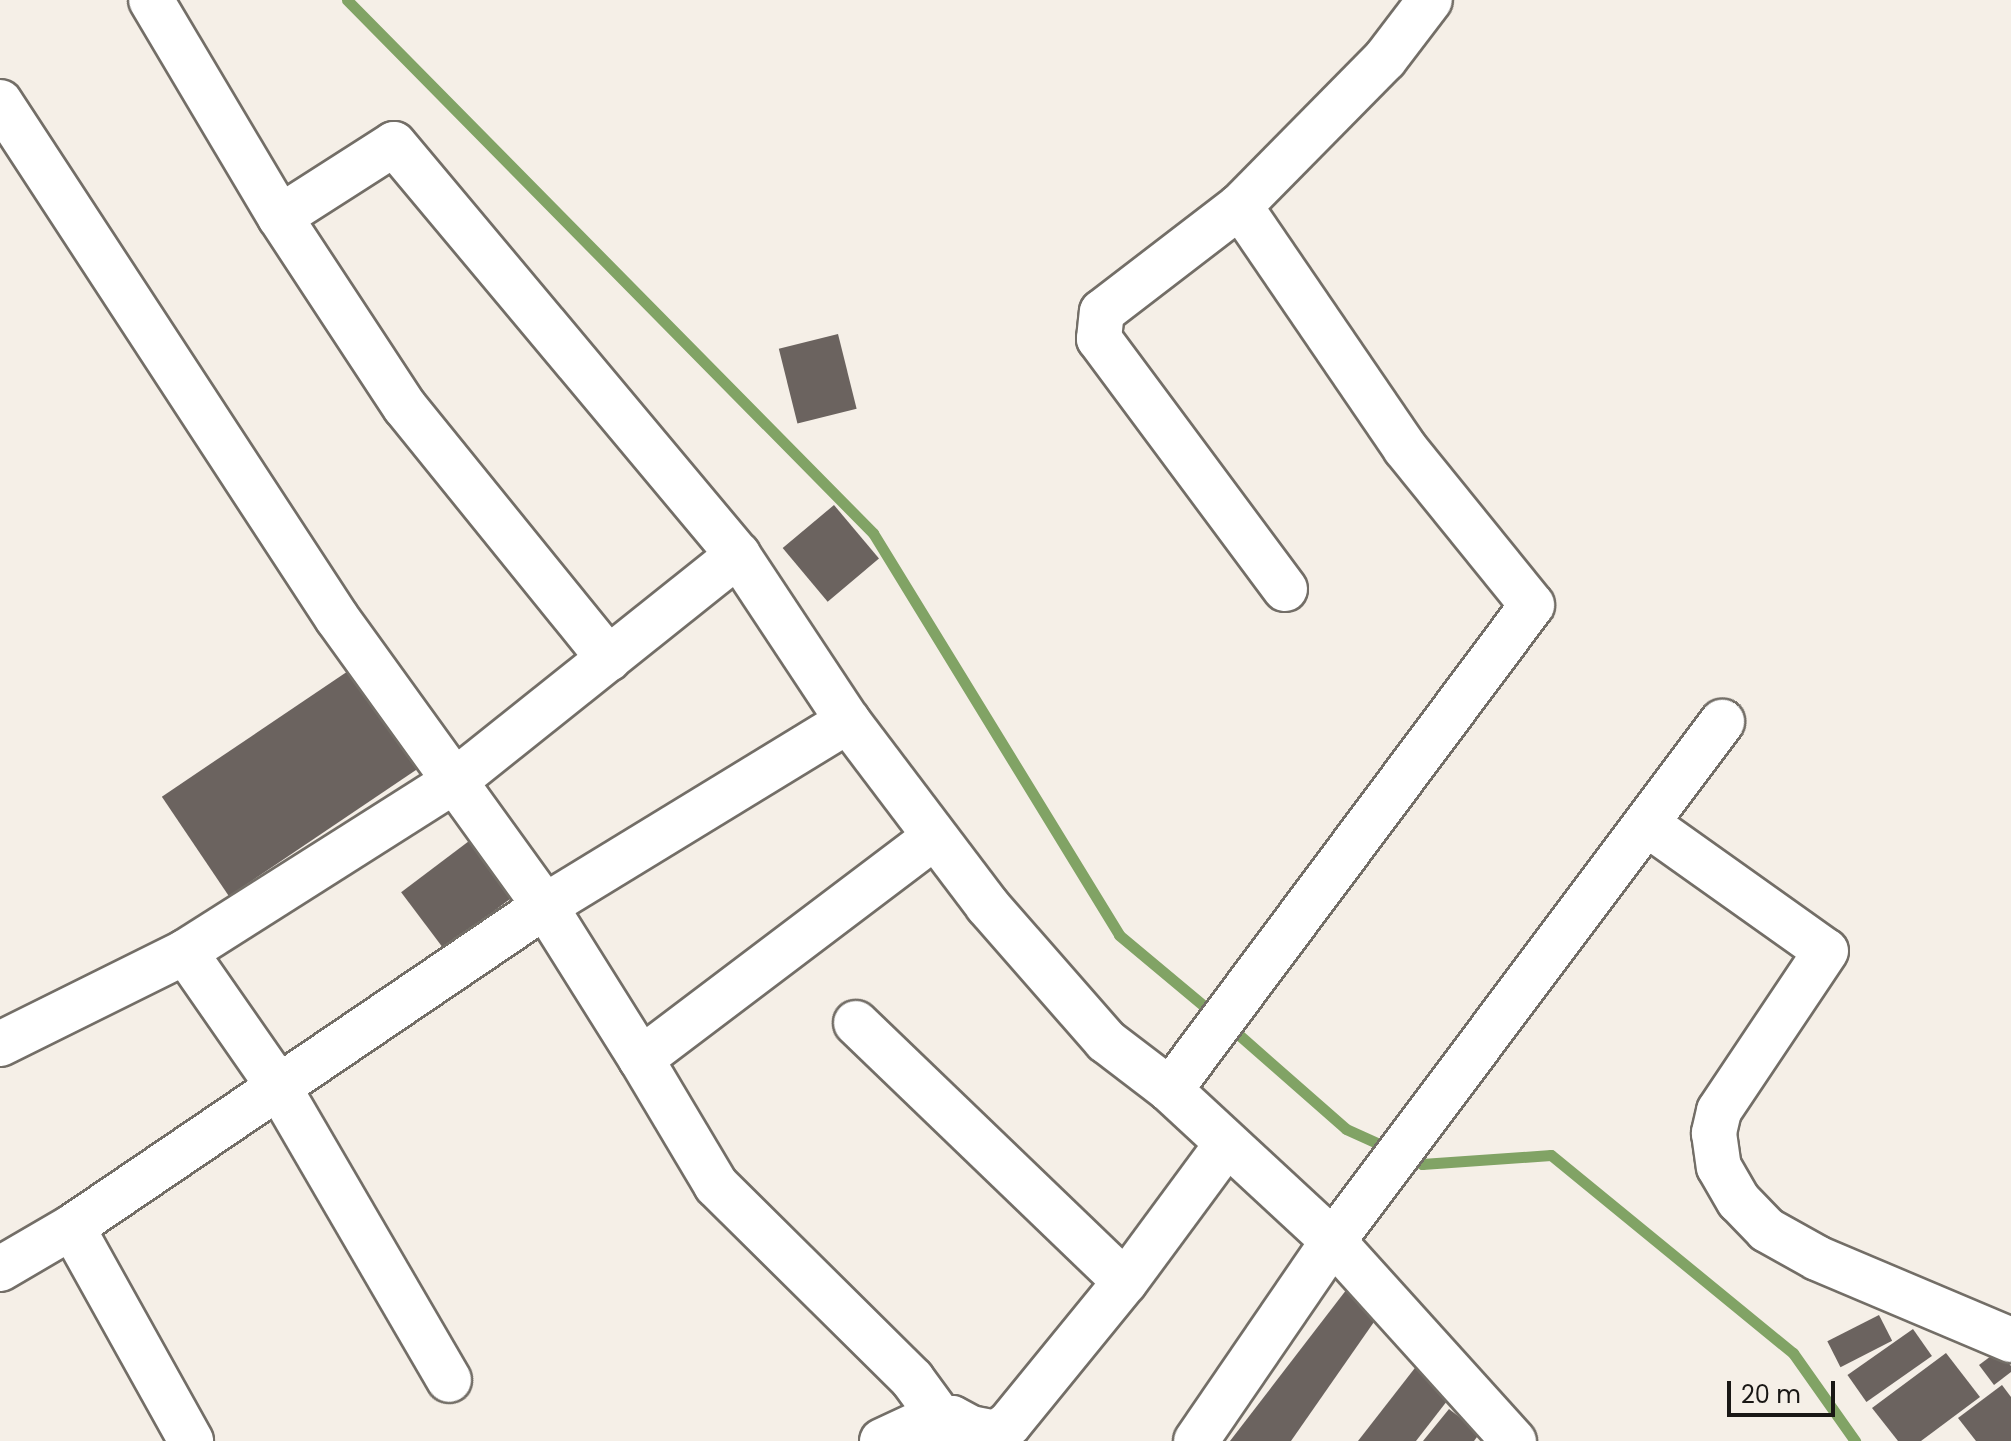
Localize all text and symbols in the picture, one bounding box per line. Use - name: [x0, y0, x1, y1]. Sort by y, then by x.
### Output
- scale bar: [1731, 1365, 1839, 1415]
- text: 20 m: [1741, 1378, 1801, 1411]

